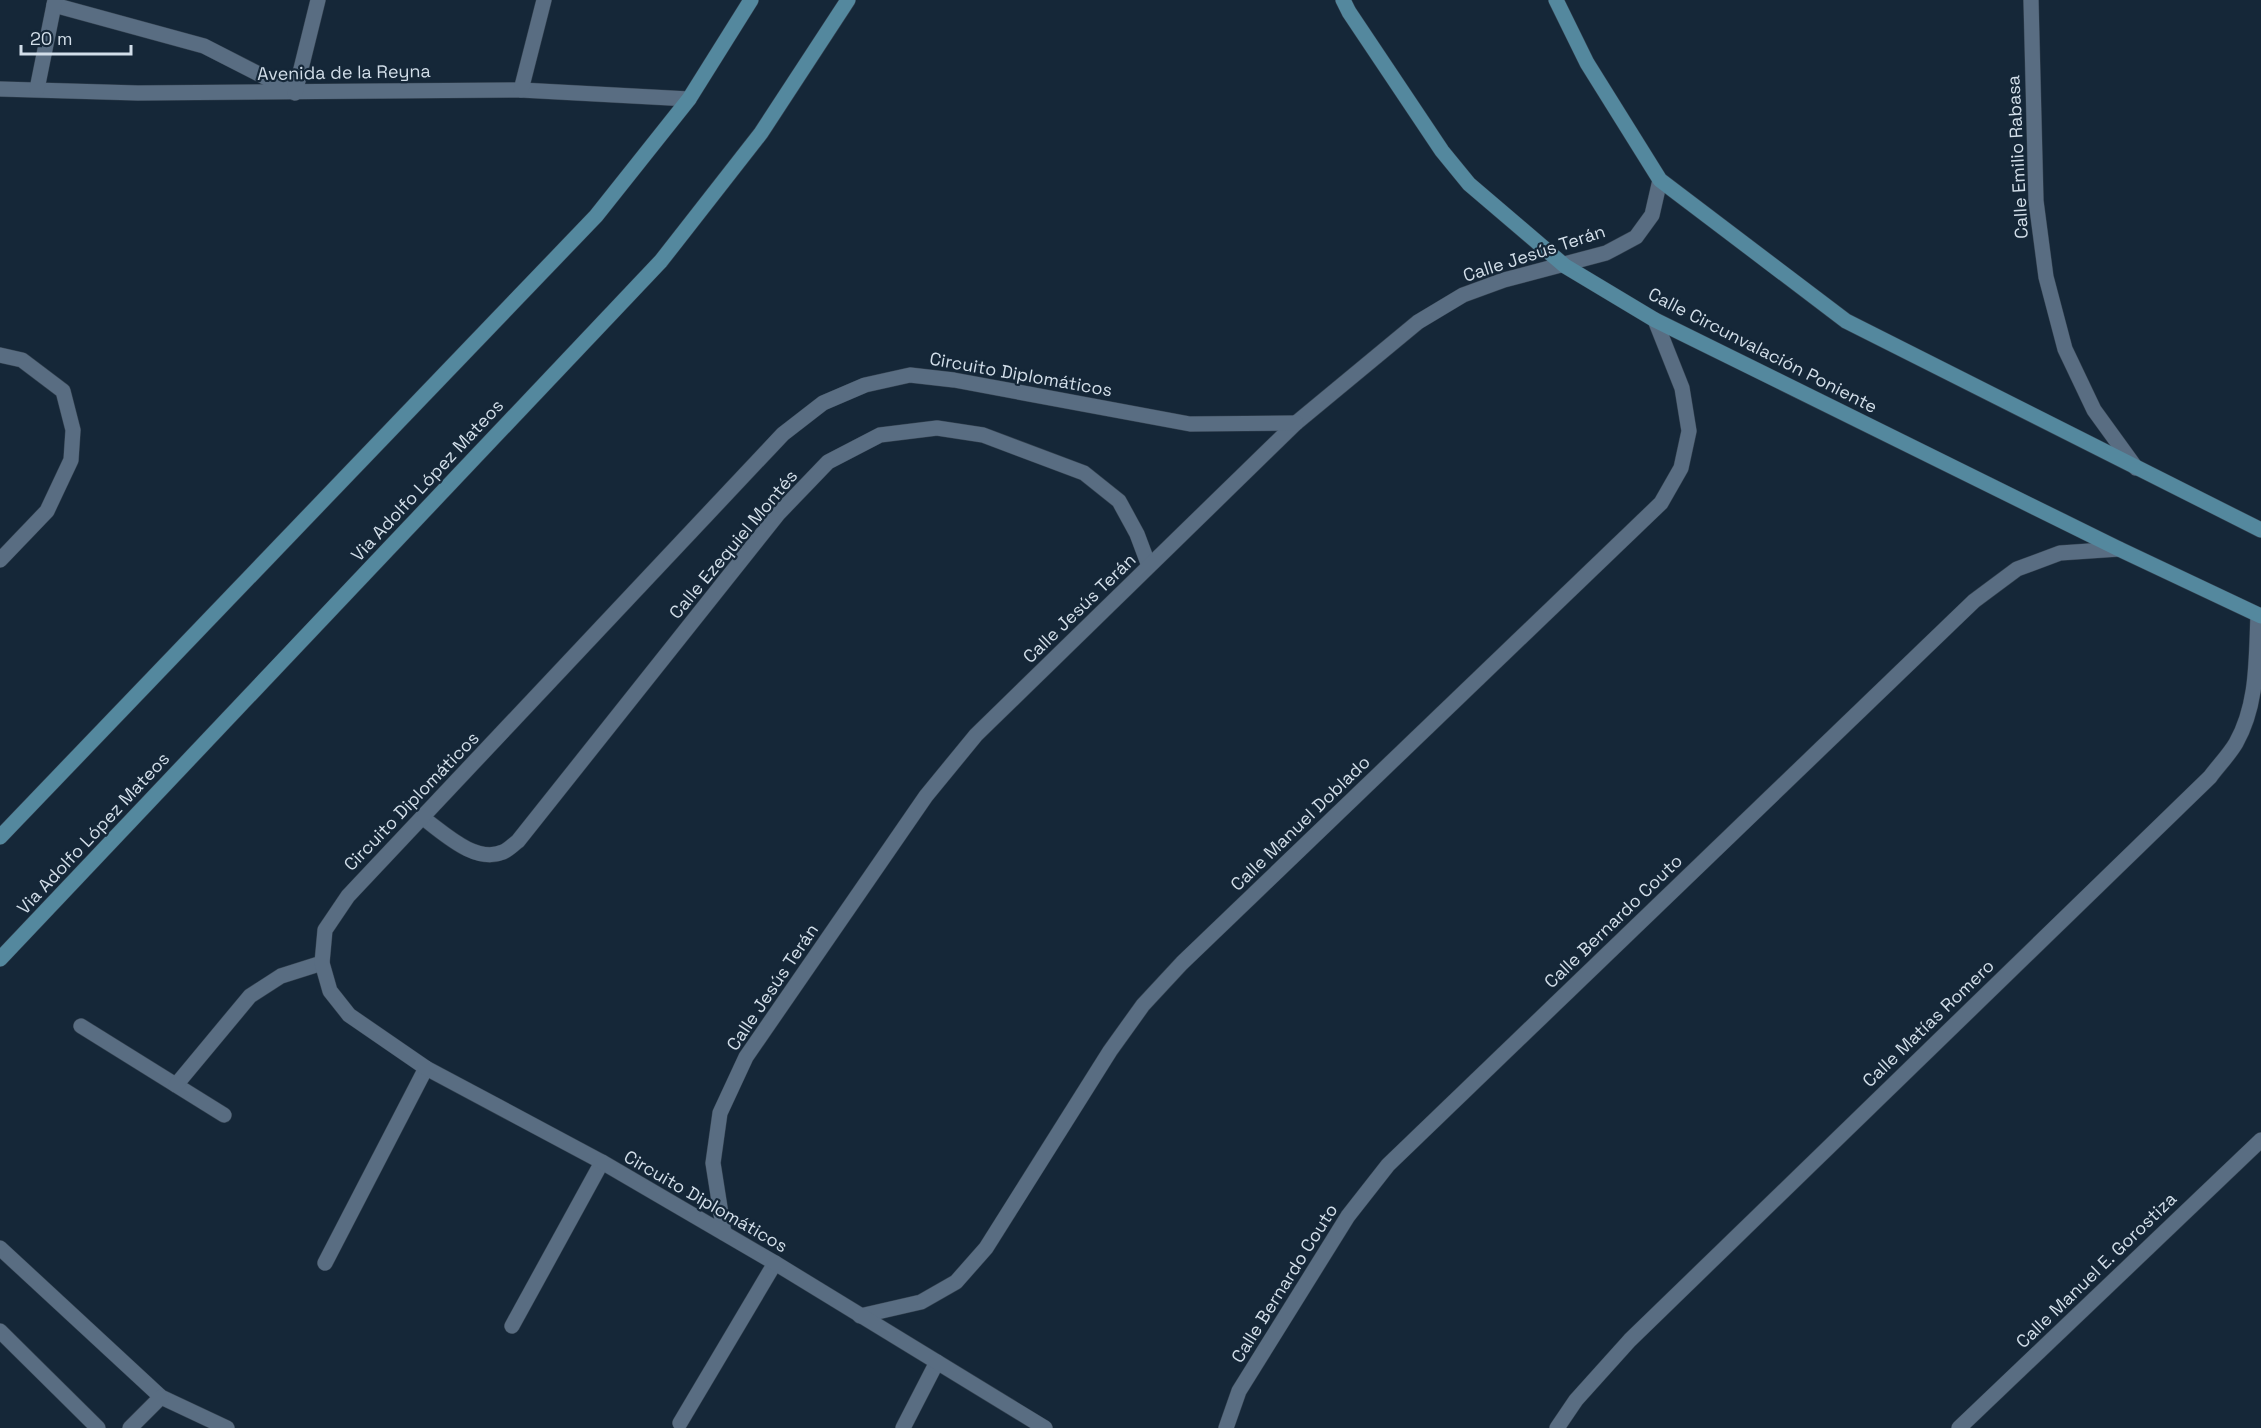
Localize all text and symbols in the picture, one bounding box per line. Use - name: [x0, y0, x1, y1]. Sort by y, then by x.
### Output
- scale bar: [21, 18, 130, 56]
- text: 20 m: [30, 27, 73, 50]
- street label: Avenida de la Reyna: [257, 59, 431, 85]
- street label: Calle Emilio Rabasa: [2001, 75, 2033, 239]
- street label: Calle Jesús Terán: [1460, 219, 1608, 287]
- street label: Calle Circunvalación Poniente: [1644, 282, 1882, 418]
- street label: Circuito Diplomáticos: [928, 347, 1114, 401]
- street label: Via Adolfo López Mateos: [346, 394, 508, 566]
- street label: Calle Ezequiel Montés: [664, 465, 802, 623]
- street label: Calle Jesús Terán: [1018, 548, 1140, 668]
- street label: Circuito Diplomáticos: [338, 726, 484, 876]
- street label: Via Adolfo López Mateos: [12, 747, 174, 919]
- street label: Calle Manuel Doblado: [1225, 750, 1375, 896]
- street label: Calle Bernardo Couto: [1539, 849, 1687, 993]
- street label: Calle Jesús Terán: [721, 919, 823, 1055]
- street label: Calle Matías Romero: [1857, 954, 1999, 1092]
- street label: Circuito Diplomáticos: [620, 1145, 792, 1257]
- street label: Calle Manuel E. Gorostiza: [2011, 1187, 2181, 1353]
- street label: Calle Bernardo Couto: [1226, 1199, 1342, 1367]

